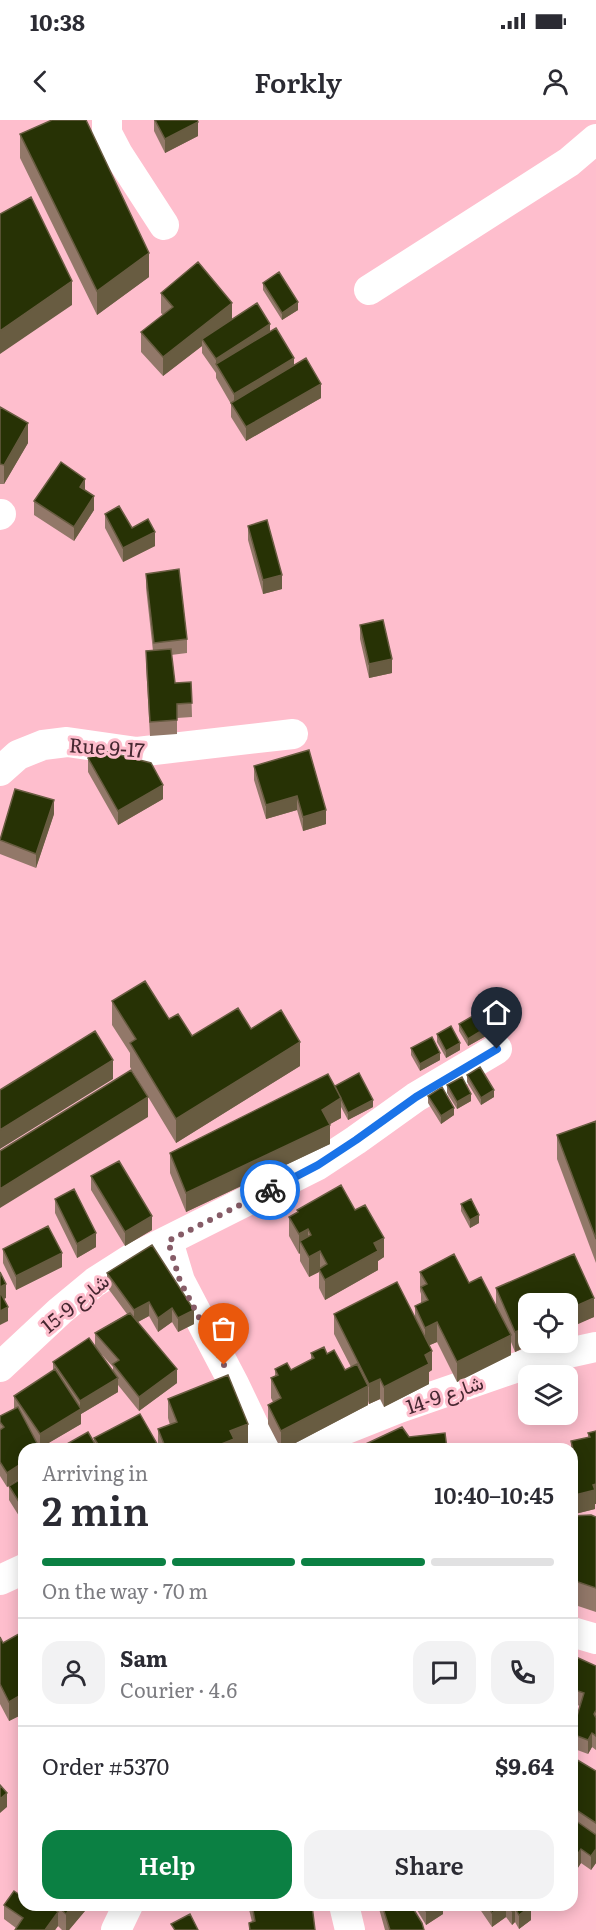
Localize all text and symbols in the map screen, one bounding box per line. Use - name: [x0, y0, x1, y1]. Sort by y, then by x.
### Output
- text: 10:38: [30, 5, 85, 38]
- text: Forkly: [254, 61, 342, 101]
- icon: back: [24, 65, 57, 98]
- icon: person: [539, 65, 572, 98]
- street label: Rue 9-17: [68, 728, 146, 764]
- pin: [471, 987, 522, 1049]
- icon: home: [480, 996, 513, 1029]
- courier: [240, 1160, 300, 1220]
- icon: bike: [254, 1174, 287, 1207]
- street label: شارع 9-15: [33, 1265, 115, 1340]
- map controls: [518, 1293, 578, 1425]
- button: locate: [518, 1293, 578, 1353]
- pin: [198, 1303, 249, 1365]
- icon: bag: [207, 1312, 240, 1345]
- button: layers: [518, 1365, 578, 1425]
- street label: شارع 9-14: [401, 1366, 487, 1421]
- text: Arriving in: [42, 1457, 148, 1487]
- text: 10:40–10:45: [434, 1478, 554, 1511]
- text: 2 min: [42, 1480, 149, 1538]
- text: On the way · 70 m: [42, 1575, 208, 1605]
- button: person: [42, 1641, 105, 1704]
- text: Sam: [120, 1641, 168, 1674]
- button: chat: [413, 1641, 476, 1704]
- button: phone: [491, 1641, 554, 1704]
- text: Courier · 4.6: [120, 1674, 237, 1704]
- text: Order #5370: [42, 1749, 169, 1782]
- text: $9.64: [495, 1749, 554, 1782]
- button: Help: [42, 1830, 292, 1899]
- button: Share: [304, 1830, 554, 1899]

